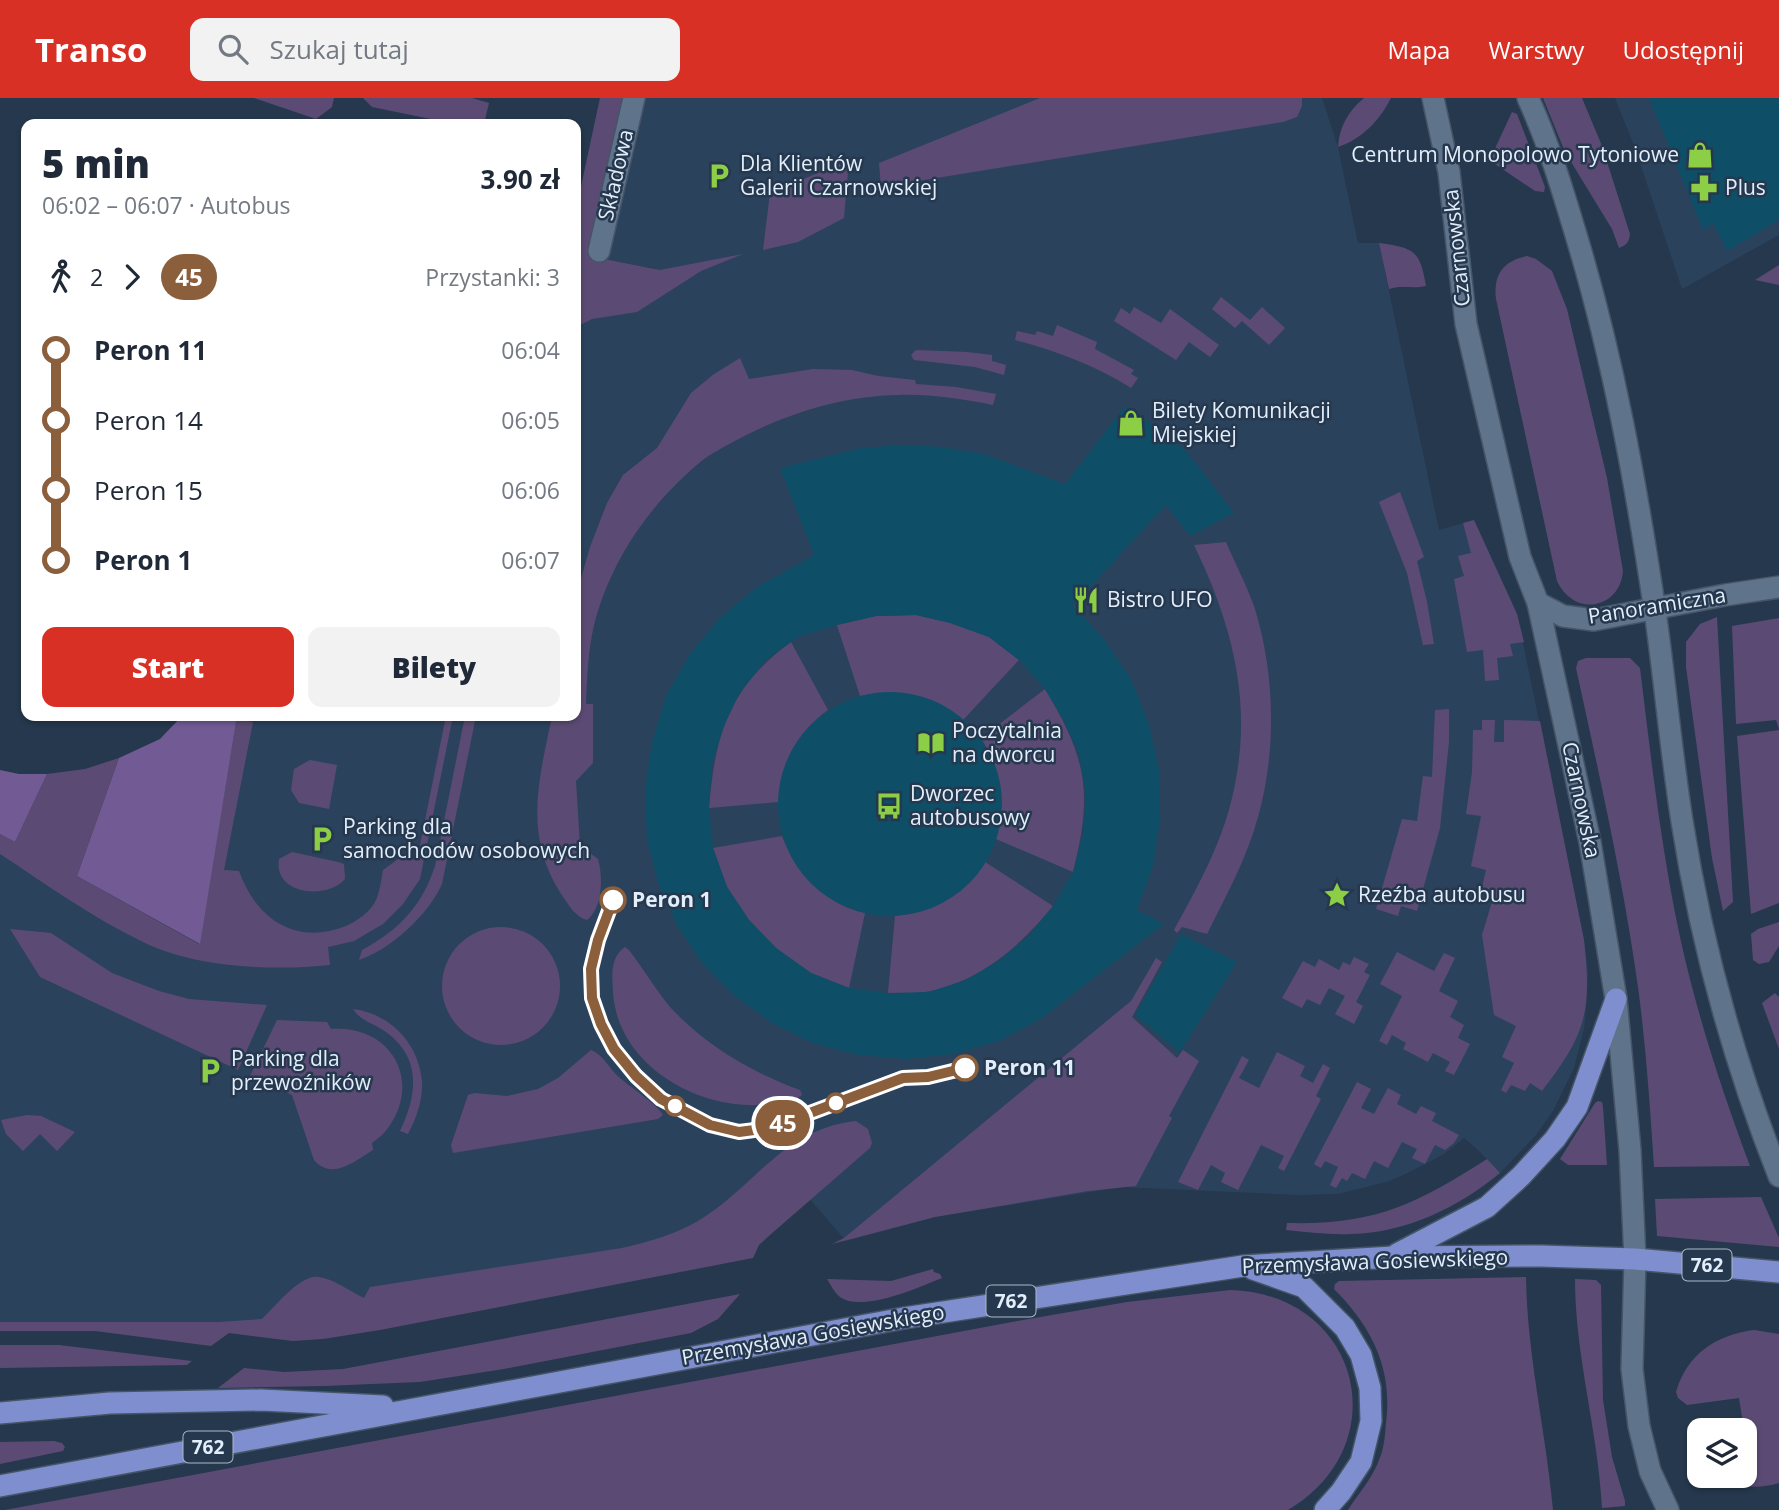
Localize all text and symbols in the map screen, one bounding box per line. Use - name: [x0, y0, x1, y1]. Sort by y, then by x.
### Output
- search box: [190, 18, 680, 81]
- text: Transo: [35, 27, 148, 72]
- icon: search: [214, 30, 252, 68]
- text: Szukaj tutaj: [270, 31, 409, 67]
- text: Mapa: [1388, 33, 1450, 66]
- text: Warstwy: [1488, 33, 1584, 66]
- text: Udostępnij: [1622, 33, 1744, 66]
- street label: Składowa: [591, 126, 639, 223]
- text: 5 min: [42, 137, 150, 189]
- place label: Centrum Monopolowo Tytoniowe: [1351, 140, 1679, 168]
- shop icon: Centrum Monopolowo Tytoniowe: [1685, 140, 1715, 170]
- place label: Dla Klientów Galerii Czarnowskiej: [740, 149, 937, 201]
- text: 3.90 zł: [481, 161, 560, 197]
- parking icon: Dla Klientów Galerii Czarnowskiej: [704, 161, 734, 191]
- pharmacy icon: Plus: [1689, 173, 1719, 203]
- place label: Plus: [1725, 173, 1766, 201]
- street label: Czarnowska: [1436, 188, 1476, 308]
- text: 06:02 – 06:07 · Autobus: [42, 189, 291, 221]
- icon: walk: [42, 258, 80, 296]
- icon: forward: [113, 258, 151, 296]
- text: 45: [175, 260, 203, 293]
- text: 2: [90, 261, 103, 293]
- text: Przystanki: 3: [425, 261, 560, 293]
- text: Peron 11: [94, 332, 207, 368]
- text: 06:04: [501, 334, 560, 366]
- place label: Bilety Komunikacji Miejskiej: [1152, 396, 1331, 448]
- text: Peron 14: [94, 402, 203, 438]
- text: 06:05: [501, 404, 560, 436]
- shop icon: Bilety Komunikacji Miejskiej: [1116, 408, 1146, 438]
- text: Peron 15: [94, 472, 203, 508]
- text: 06:06: [501, 474, 560, 506]
- text: Peron 1: [94, 542, 192, 578]
- text: 06:07: [501, 544, 560, 576]
- street label: Panoramiczna: [1586, 580, 1728, 630]
- restaurant icon: Bistro UFO: [1071, 585, 1101, 615]
- place label: Bistro UFO: [1107, 585, 1213, 613]
- button: Start: [42, 627, 294, 707]
- button: Bilety: [308, 627, 560, 707]
- place label: Poczytalnia na dworcu: [952, 716, 1062, 768]
- library icon: Poczytalnia na dworcu: [916, 728, 946, 758]
- street label: Czarnowska: [1556, 739, 1608, 860]
- place label: Dworzec autobusowy: [910, 779, 1030, 831]
- bus stop icon: Dworzec autobusowy: [874, 791, 904, 821]
- place label: Parking dla samochodów osobowych: [343, 812, 590, 864]
- parking icon: Parking dla samochodów osobowych: [307, 824, 337, 854]
- place icon: Rzeźba autobusu: [1322, 880, 1352, 910]
- place label: Rzeźba autobusu: [1358, 880, 1526, 908]
- place label: Peron 1: [632, 885, 711, 913]
- marker: Peron 1: [600, 887, 626, 913]
- place label: Parking dla przewoźników: [231, 1044, 372, 1096]
- place label: Peron 11: [984, 1053, 1075, 1081]
- marker: Peron 11: [952, 1055, 978, 1081]
- parking icon: Parking dla przewoźników: [195, 1056, 225, 1086]
- unlabelled marker: [826, 1093, 846, 1113]
- unlabelled marker: [665, 1096, 685, 1116]
- line badge: 45: [752, 1100, 814, 1146]
- text: 45: [769, 1106, 797, 1139]
- street label: Przemysława Gosiewskiego: [1241, 1242, 1509, 1280]
- road number: 762: [1682, 1250, 1732, 1280]
- road number: 762: [986, 1286, 1036, 1316]
- street label: Przemysława Gosiewskiego: [679, 1297, 947, 1371]
- map controls: [1687, 1418, 1757, 1488]
- button: layers: [1687, 1418, 1757, 1488]
- road number: 762: [184, 1432, 232, 1462]

